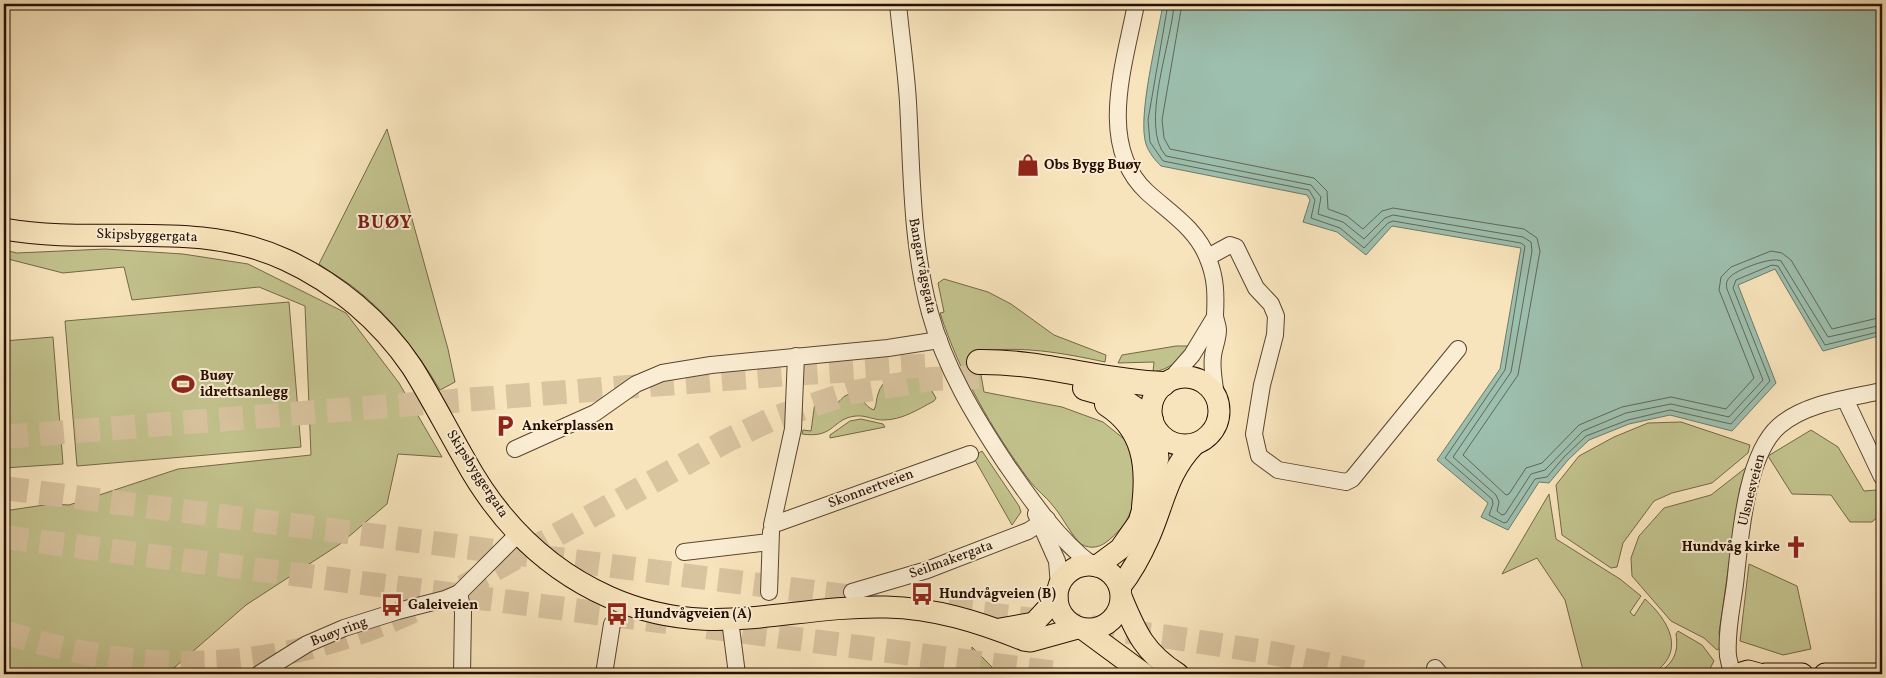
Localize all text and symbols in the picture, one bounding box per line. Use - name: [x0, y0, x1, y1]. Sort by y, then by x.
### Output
- shop icon: Obs Bygg Buøy: [1015, 152, 1041, 178]
- place label: Obs Bygg Buøy: [1044, 156, 1141, 175]
- district label: BUØY: [357, 210, 413, 236]
- street label: Bangarvågsgata: [903, 216, 941, 316]
- street label: Skipsbyggergata: [96, 225, 198, 247]
- place label: Buøy idrettsanlegg: [200, 367, 288, 402]
- sports icon: Buøy idrettsanlegg: [170, 371, 196, 397]
- parking icon: Ankerplassen: [492, 413, 518, 439]
- place label: Ankerplassen: [522, 417, 614, 436]
- street label: Skipsbyggergata: [441, 426, 513, 522]
- street label: Ulsnesveien: [1734, 452, 1770, 528]
- street label: Skonnertveien: [826, 465, 916, 513]
- church icon: Hundvåg kirke: [1783, 534, 1809, 560]
- street label: Seilmakergata: [906, 536, 996, 584]
- place label: Hundvåg kirke: [1682, 538, 1780, 557]
- bus stop icon: Hundvågveien (B): [909, 581, 935, 607]
- place label: Hundvågveien (B): [939, 585, 1057, 604]
- bus stop icon: Galeiveien: [379, 592, 405, 618]
- place label: Galeiveien: [408, 596, 478, 615]
- bus stop icon: Hundvågveien (A): [604, 601, 630, 627]
- place label: Hundvågveien (A): [634, 605, 752, 624]
- street label: Buøy ring: [308, 612, 370, 652]

